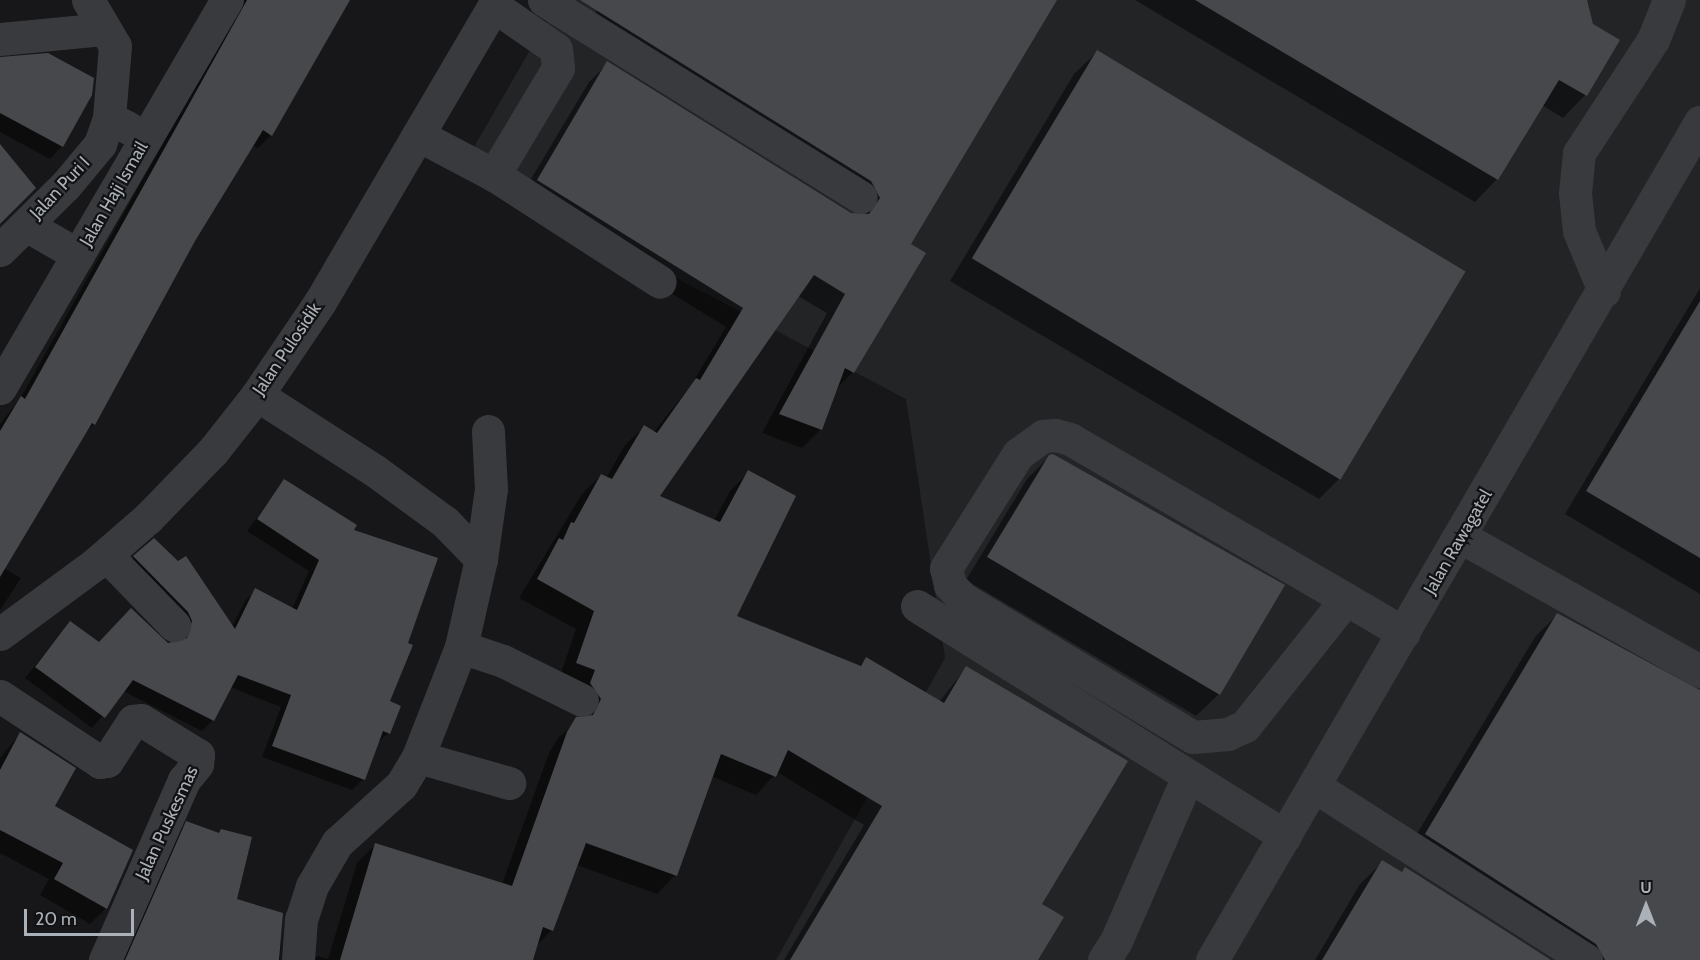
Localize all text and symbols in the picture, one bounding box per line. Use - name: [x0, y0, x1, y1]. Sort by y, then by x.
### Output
- street label: Jalan Haji Ismail: [75, 138, 153, 250]
- street label: Jalan Puri I: [26, 152, 94, 224]
- street label: Jalan Pulosidik: [248, 299, 326, 399]
- street label: Jalan Rawagatel: [1419, 486, 1497, 598]
- street label: Jalan Puskesmas: [131, 763, 203, 883]
- north arrow: [1616, 876, 1676, 936]
- text: U: [1640, 878, 1652, 897]
- scale bar: [27, 897, 136, 935]
- text: 20 m: [35, 908, 77, 930]

